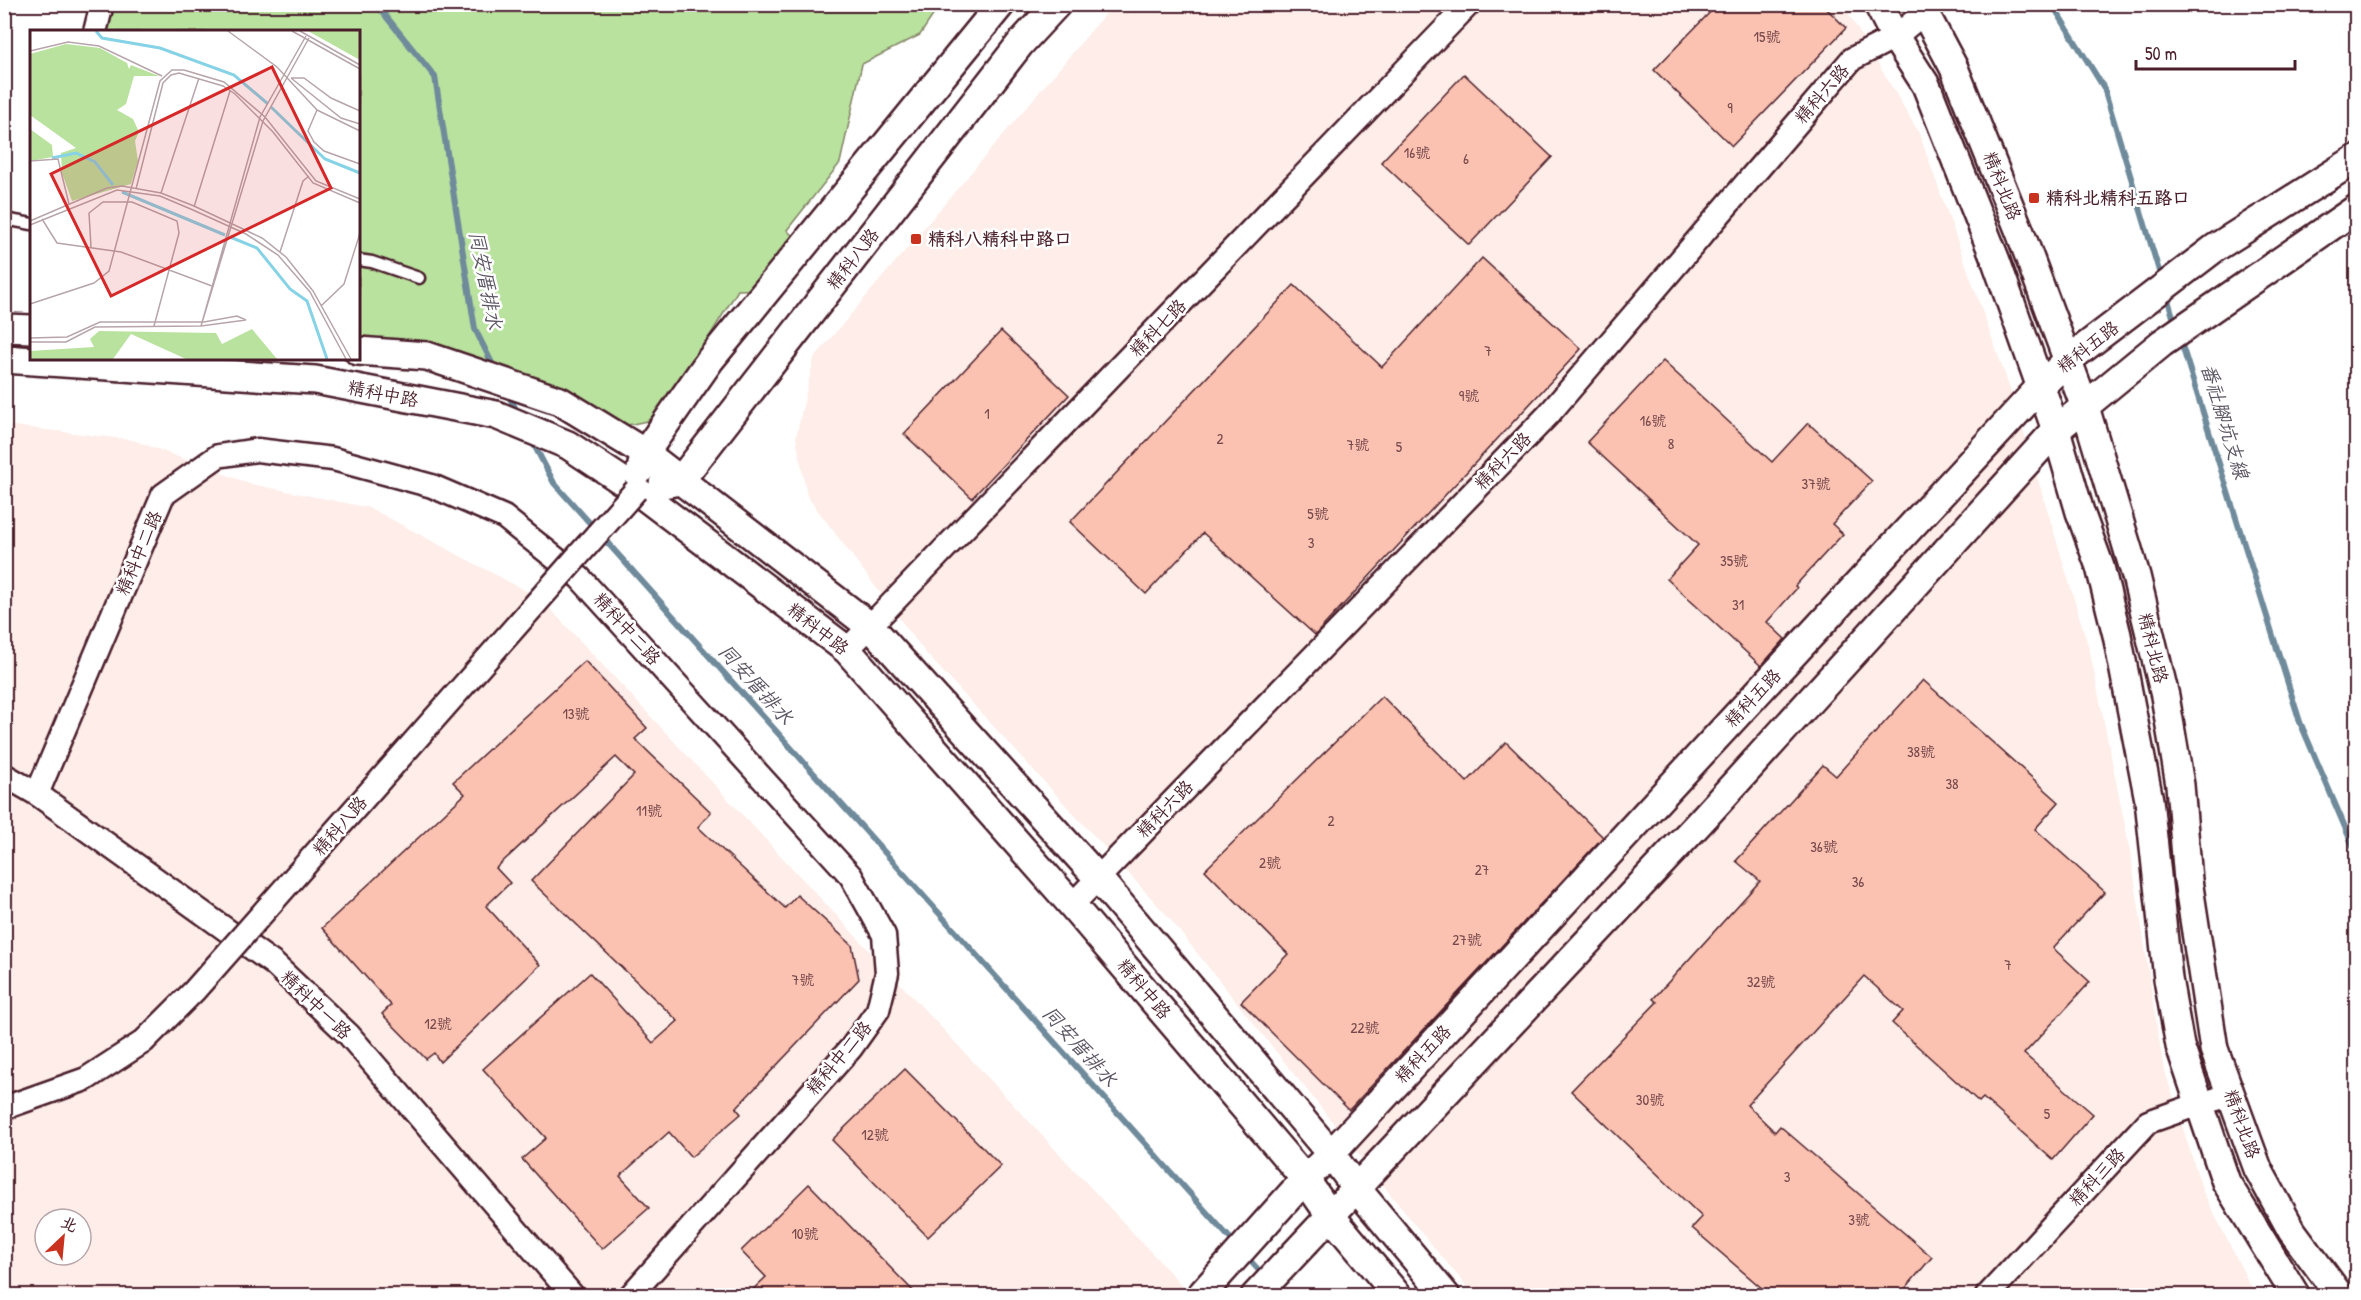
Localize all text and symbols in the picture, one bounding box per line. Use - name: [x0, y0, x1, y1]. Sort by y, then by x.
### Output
- house number: 15號: [1754, 26, 1780, 47]
- inset map: [30, 30, 360, 360]
- scale bar: [2136, 33, 2295, 71]
- text: 50 m: [2145, 41, 2177, 66]
- street label: 精科六路: [1789, 58, 1855, 129]
- house number: 9: [1727, 97, 1733, 118]
- house number: 16號: [1404, 142, 1430, 163]
- house number: 6: [1463, 148, 1469, 169]
- street label: 精科北路: [1977, 148, 2028, 224]
- place label: 精科北精科五路口: [2046, 185, 2190, 210]
- marker: 精科北精科五路口: [2027, 191, 2041, 205]
- street label: 精科八路: [821, 223, 885, 295]
- place label: 精科八精科中路口: [928, 226, 1072, 251]
- water label: 同安厝排水: [464, 228, 509, 333]
- marker: 精科八精科中路口: [909, 232, 923, 246]
- street label: 精科七路: [1124, 293, 1192, 362]
- street label: 精科五路: [2052, 315, 2124, 379]
- house number: 7: [1484, 340, 1492, 361]
- water label: 番社腳坑支線: [2195, 360, 2256, 483]
- street label: 精科中路: [345, 374, 421, 413]
- house number: 9號: [1459, 385, 1479, 406]
- house number: 1: [984, 403, 990, 424]
- house number: 16號: [1640, 410, 1666, 431]
- street label: 精科六路: [1469, 426, 1537, 495]
- house number: 2: [1216, 428, 1224, 449]
- house number: 8: [1668, 433, 1674, 454]
- house number: 7號: [1347, 434, 1369, 455]
- house number: 5: [1396, 436, 1403, 457]
- house number: 37號: [1801, 473, 1831, 494]
- house number: 5號: [1307, 503, 1329, 524]
- street label: 精科中二路: [109, 506, 168, 599]
- house number: 3: [1308, 532, 1315, 553]
- house number: 35號: [1720, 550, 1748, 571]
- street label: 精科中二路: [588, 587, 667, 670]
- house number: 31: [1732, 594, 1744, 615]
- street label: 精科中路: [782, 597, 854, 661]
- street label: 精科北路: [2133, 610, 2174, 686]
- water label: 同安厝排水: [713, 637, 801, 731]
- street label: 精科五路: [1719, 663, 1786, 733]
- house number: 13號: [562, 703, 590, 724]
- house number: 38號: [1907, 741, 1935, 762]
- house number: 38: [1945, 773, 1959, 794]
- street label: 精科六路: [1131, 774, 1199, 843]
- street label: 精科八路: [307, 790, 373, 861]
- house number: 11號: [636, 800, 662, 821]
- house number: 2: [1327, 810, 1335, 831]
- house number: 36號: [1810, 836, 1838, 857]
- house number: 2號: [1259, 852, 1281, 873]
- house number: 27: [1475, 859, 1489, 880]
- house number: 36: [1852, 871, 1864, 892]
- house number: 27號: [1452, 929, 1482, 950]
- street label: 精科中路: [1112, 953, 1177, 1024]
- house number: 7: [2004, 954, 2012, 975]
- street label: 精科中一路: [275, 964, 357, 1045]
- house number: 7號: [792, 969, 814, 990]
- house number: 32號: [1747, 971, 1775, 992]
- water label: 同安厝排水: [1037, 999, 1125, 1093]
- house number: 12號: [424, 1013, 452, 1034]
- street label: 精科中二路: [800, 1015, 877, 1100]
- house number: 22號: [1350, 1017, 1380, 1038]
- street label: 精科五路: [1389, 1019, 1456, 1089]
- street label: 精科北路: [2218, 1086, 2267, 1162]
- house number: 30號: [1636, 1089, 1664, 1110]
- house number: 5: [2044, 1103, 2051, 1124]
- house number: 12號: [861, 1124, 889, 1145]
- street label: 精科三路: [2063, 1142, 2130, 1212]
- house number: 3: [1784, 1166, 1791, 1187]
- north arrow: [33, 1207, 93, 1267]
- house number: 3號: [1848, 1209, 1870, 1230]
- text: 北: [58, 1210, 82, 1237]
- house number: 10號: [791, 1223, 819, 1244]

